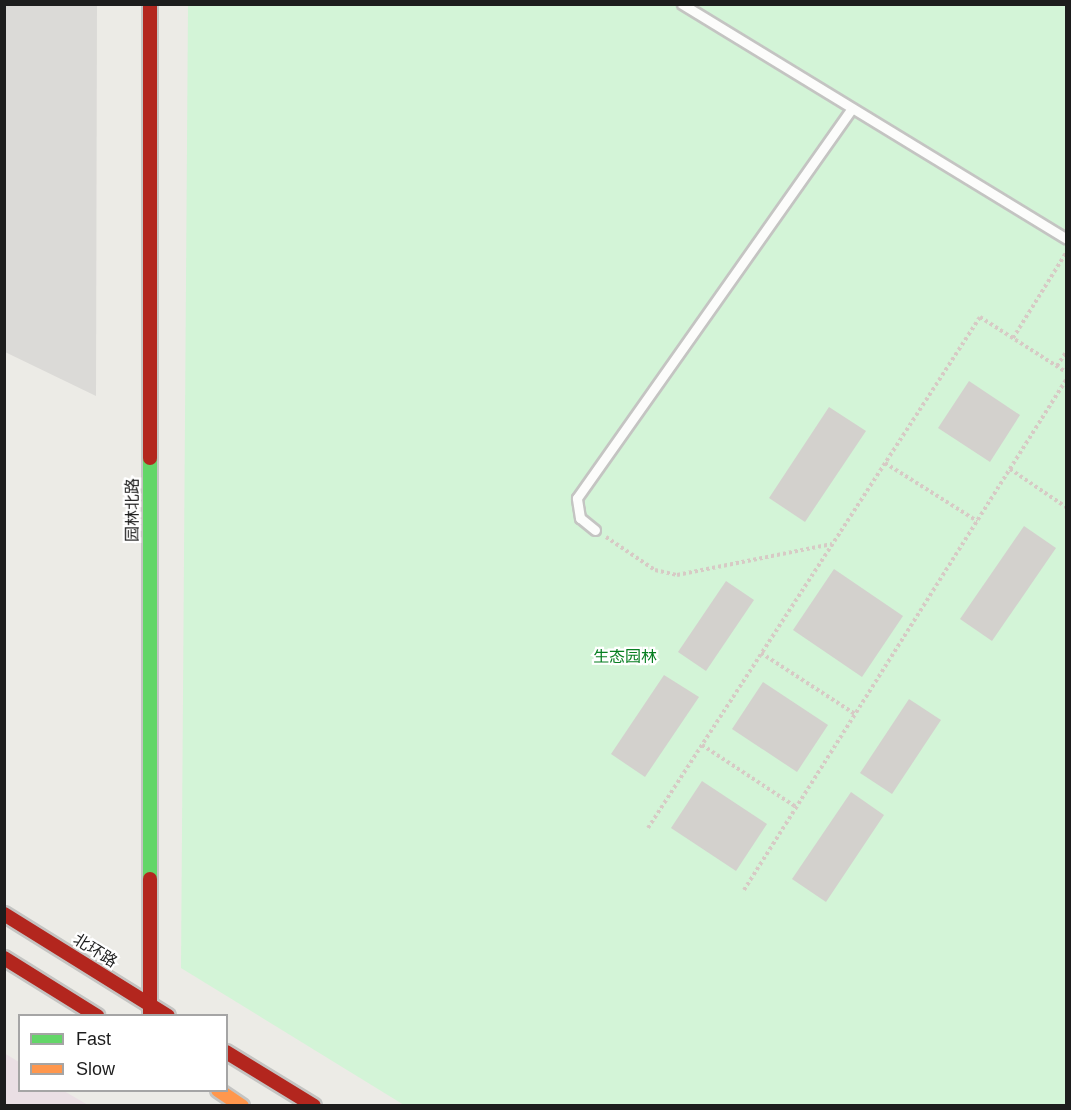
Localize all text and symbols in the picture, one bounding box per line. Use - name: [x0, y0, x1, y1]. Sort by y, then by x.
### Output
- street label: 园林北路: [123, 478, 143, 542]
- park label: 生态园林: [593, 647, 657, 667]
- street label: 北环路: [70, 930, 120, 972]
- legend: [18, 1014, 228, 1092]
- text: Fast: [76, 1029, 111, 1049]
- text: Slow: [76, 1059, 115, 1079]

